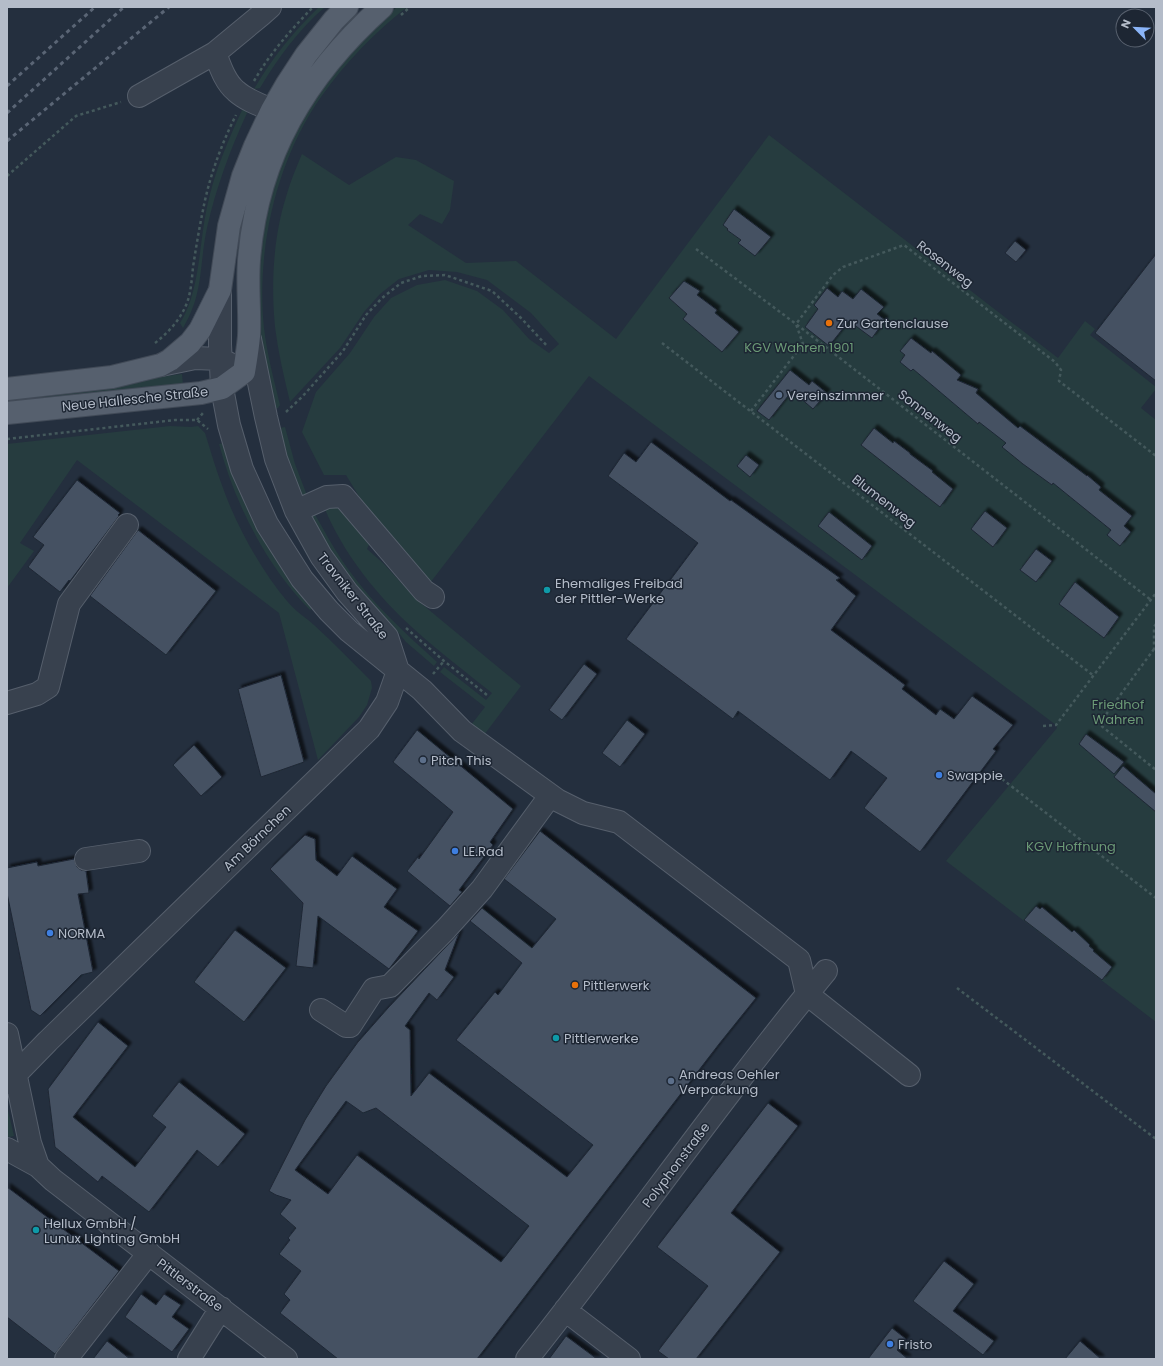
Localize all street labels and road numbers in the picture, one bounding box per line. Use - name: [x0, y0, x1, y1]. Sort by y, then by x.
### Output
- street label: Rosenweg: [913, 236, 977, 292]
- street label: Neue Hallesche Straße: [61, 382, 209, 416]
- street label: Sonnenweg: [894, 385, 966, 447]
- street label: Blumenweg: [848, 470, 920, 532]
- street label: Travniker Straße: [313, 549, 393, 643]
- street label: Am Börnchen: [219, 801, 295, 875]
- street label: Polyphonstraße: [638, 1118, 714, 1212]
- street label: Pittlerstraße: [153, 1254, 227, 1316]

